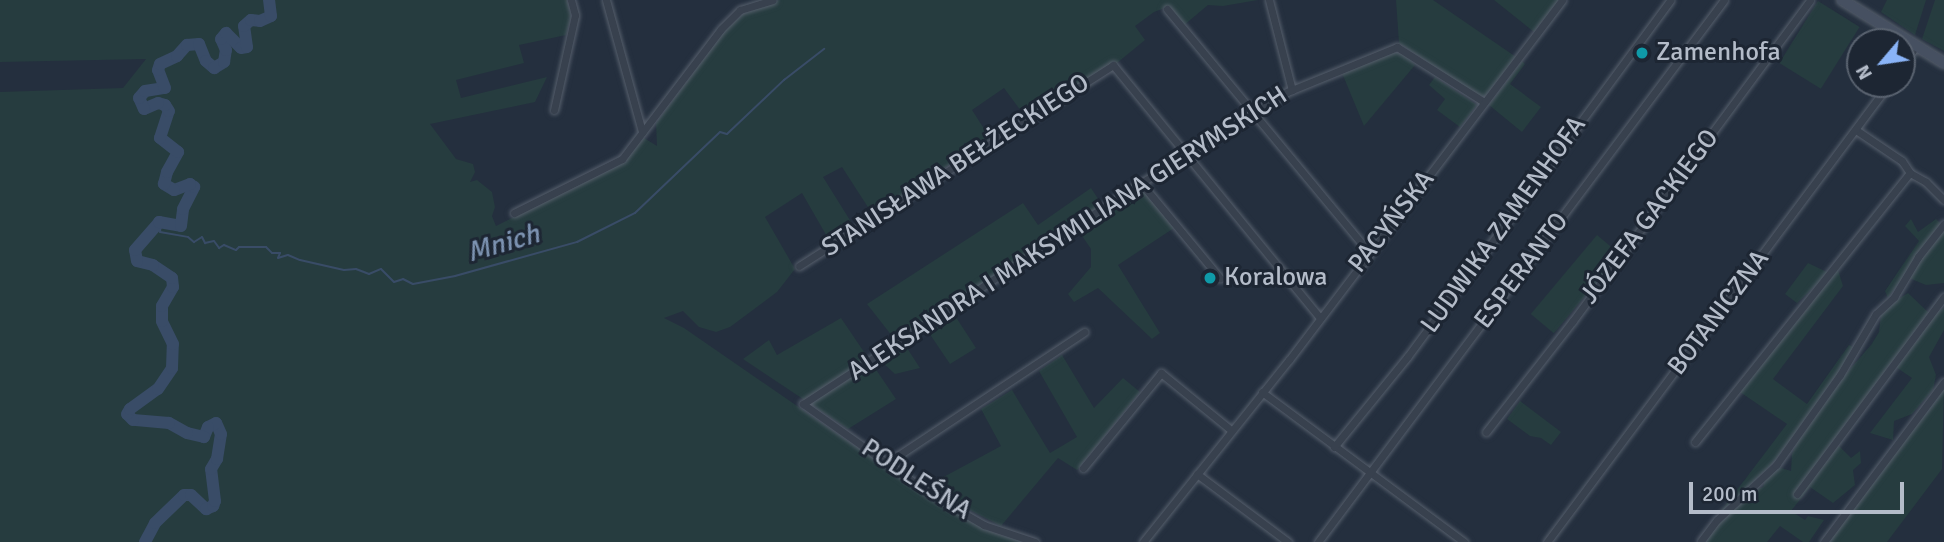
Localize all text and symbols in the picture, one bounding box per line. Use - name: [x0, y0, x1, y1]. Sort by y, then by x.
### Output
- north arrow: [1846, 28, 1916, 98]
- place label: Zamenhofa: [1656, 37, 1781, 69]
- marker: Zamenhofa: [1634, 45, 1650, 61]
- text: N: [1851, 61, 1878, 84]
- street label: STANISŁAWA BEŁŻECKIEGO: [816, 68, 1096, 264]
- street label: ALEKSANDRA I MAKSYMILIANA GIERYMSKICH: [843, 80, 1293, 388]
- street label: LUDWIKA ZAMENHOFA: [1415, 111, 1593, 339]
- street label: JÓZEFA GACKIEGO: [1574, 124, 1726, 310]
- street label: PACYŃSKA: [1342, 165, 1442, 279]
- street label: ESPERANTO: [1468, 207, 1576, 335]
- water label: Mnich: [463, 217, 543, 269]
- street label: BOTANICZNA: [1662, 244, 1776, 382]
- place label: Koralowa: [1224, 262, 1327, 294]
- marker: Koralowa: [1202, 270, 1218, 286]
- street label: PODLEŚNA: [855, 433, 977, 527]
- scale bar: [1692, 468, 1907, 512]
- text: 200 m: [1702, 481, 1757, 507]

